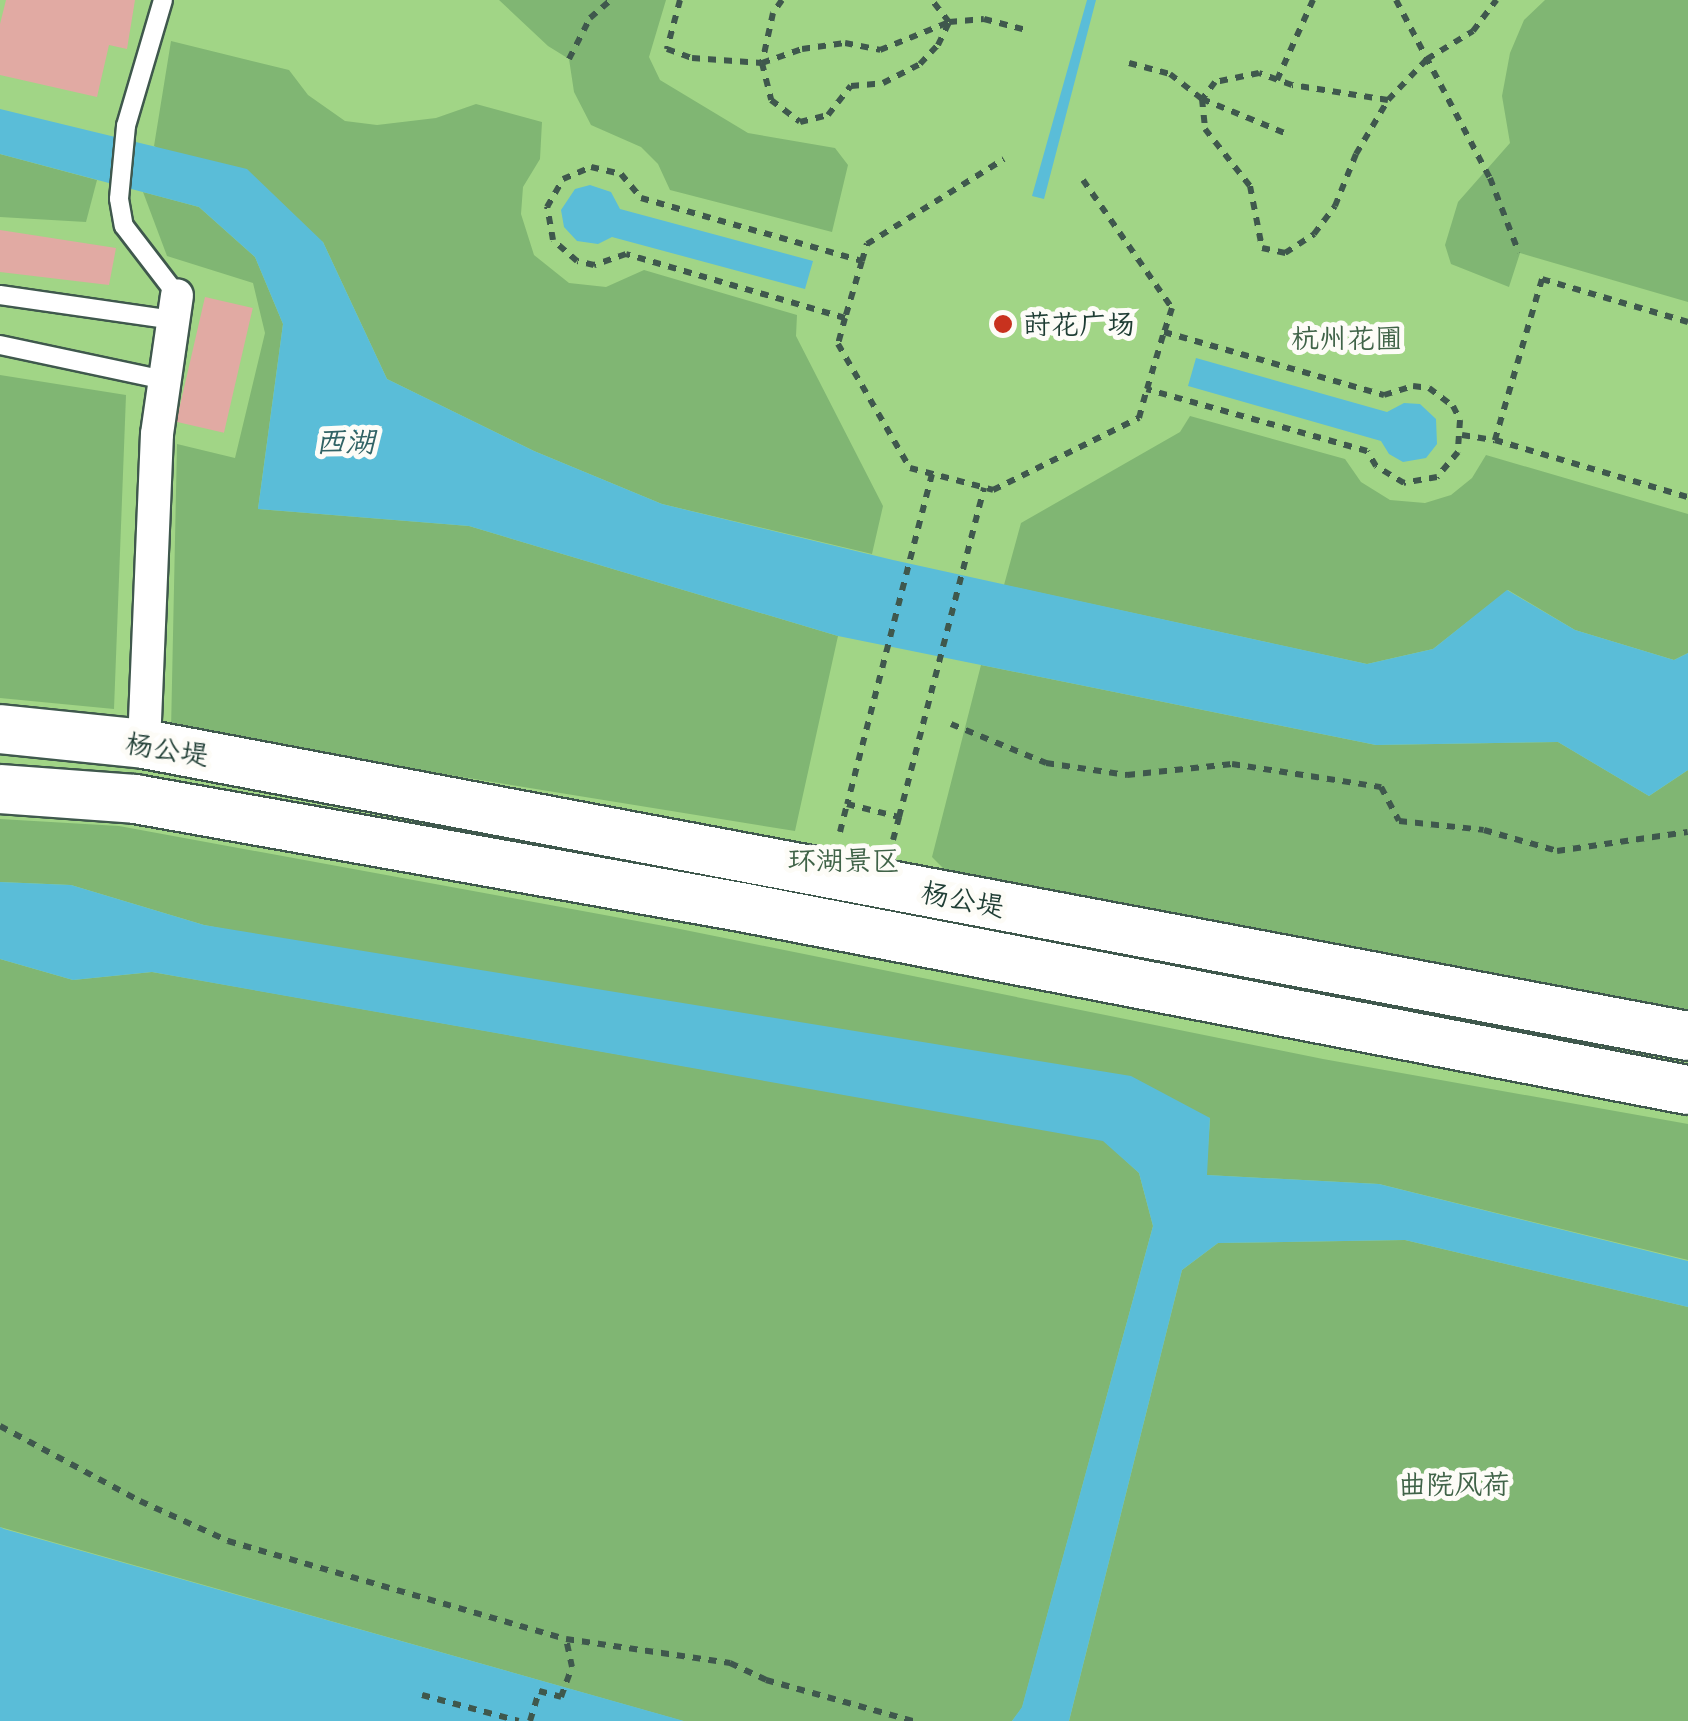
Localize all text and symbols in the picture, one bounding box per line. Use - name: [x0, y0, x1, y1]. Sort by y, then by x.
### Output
- place label: 莳花广场: [1023, 307, 1135, 341]
- marker: 莳花广场: [992, 313, 1014, 335]
- park label: 杭州花圃: [1291, 321, 1403, 355]
- water label: 西湖: [315, 423, 375, 459]
- street label: 杨公堤: [123, 726, 211, 772]
- park label: 环湖景区: [788, 843, 900, 877]
- street label: 杨公堤: [919, 874, 1007, 924]
- park label: 曲院风荷: [1398, 1467, 1510, 1501]

